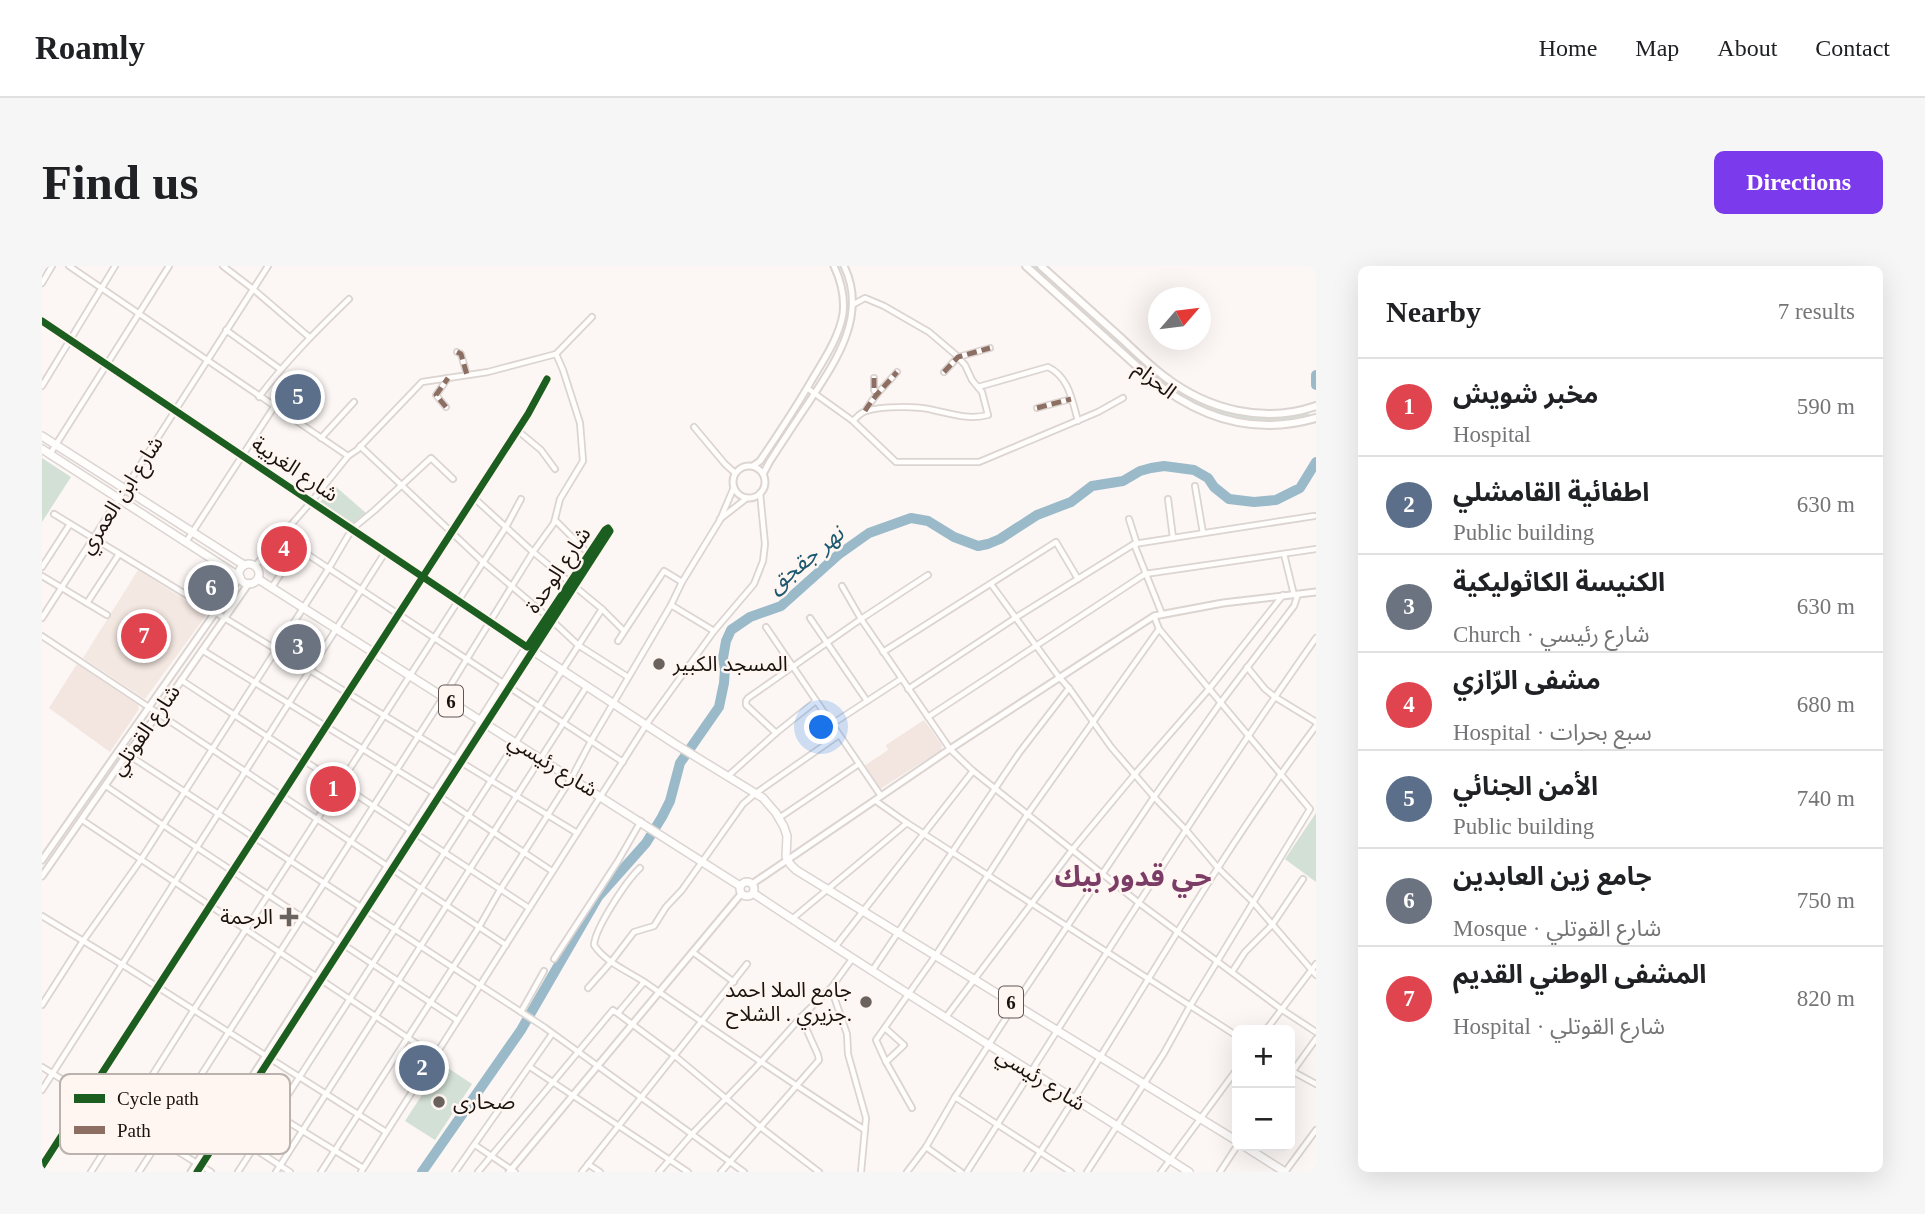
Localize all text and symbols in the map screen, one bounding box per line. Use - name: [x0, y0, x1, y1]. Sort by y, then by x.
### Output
- text: Roamly: [35, 30, 145, 66]
- text: Home: [1539, 35, 1597, 61]
- text: Map: [1635, 35, 1679, 61]
- text: About: [1717, 35, 1777, 61]
- text: Contact: [1815, 35, 1890, 61]
- button: Directions: [1714, 151, 1883, 214]
- text: Find us: [42, 155, 199, 210]
- north arrow: [1148, 287, 1211, 350]
- text: Nearby: [1386, 295, 1481, 328]
- text: 7 results: [1778, 299, 1855, 324]
- street label: الحزام: [1127, 356, 1181, 407]
- pin: 5: [275, 371, 321, 423]
- text: مخبر شويش: [1453, 380, 1598, 409]
- text: 1: [1403, 394, 1415, 419]
- text: 590 m: [1797, 394, 1855, 419]
- text: Hospital: [1453, 422, 1531, 447]
- street label: شارع الغربية: [246, 431, 343, 509]
- street label: شارع ابن العمري: [74, 432, 171, 560]
- text: اطفائية القامشلي: [1453, 478, 1649, 507]
- text: 2: [1403, 492, 1415, 517]
- text: 630 m: [1797, 492, 1855, 517]
- water label: نهر جقجق: [762, 520, 851, 599]
- text: Public building: [1453, 520, 1594, 545]
- street label: شارع الوحدة: [520, 522, 598, 619]
- pin: 4: [261, 523, 307, 575]
- pin: 6: [188, 562, 234, 614]
- text: الكنيسة الكاثوليكية: [1453, 568, 1665, 597]
- text: 3: [1403, 594, 1415, 619]
- text: 630 m: [1797, 594, 1855, 619]
- pin: 7: [121, 610, 167, 662]
- pin: 3: [275, 621, 321, 673]
- text: Church · شارع رئيسي: [1453, 622, 1649, 647]
- place label: المسجد الكبير: [672, 652, 788, 676]
- marker: المسجد الكبير: [651, 656, 667, 672]
- text: مشفى الرّازي: [1453, 666, 1601, 695]
- street label: شارع القوتلي: [105, 680, 188, 782]
- road number: 6: [439, 686, 463, 716]
- text: 4: [1403, 692, 1415, 717]
- text: 680 m: [1797, 692, 1855, 717]
- your location: [804, 710, 838, 744]
- text: Hospital · سبع بحرات: [1453, 720, 1652, 745]
- street label: شارع رئيسي: [502, 728, 602, 805]
- pin: 1: [310, 763, 356, 815]
- text: الأمن الجنائي: [1453, 772, 1598, 801]
- text: 5: [1403, 786, 1415, 811]
- text: 740 m: [1797, 786, 1855, 811]
- text: Public building: [1453, 814, 1594, 839]
- district label: حي قدور بيك: [1054, 861, 1212, 898]
- text: جامع زين العابدين: [1453, 862, 1651, 891]
- text: 6: [1403, 888, 1415, 913]
- text: 750 m: [1797, 888, 1855, 913]
- place label: الرحمة: [220, 905, 273, 929]
- marker: الرحمة: [279, 907, 299, 927]
- text: Mosque · شارع القوتلي: [1453, 916, 1661, 941]
- text: المشفى الوطني القديم: [1453, 960, 1706, 989]
- place label: جامع الملا احمد جزيري . الشلاح.: [725, 978, 852, 1030]
- road number: 6: [999, 986, 1023, 1017]
- text: 7: [1403, 986, 1415, 1011]
- text: 820 m: [1797, 986, 1855, 1011]
- marker: جامع الملا احمد جزيري . الشلاح.: [858, 994, 874, 1010]
- text: Hospital · شارع القوتلي: [1453, 1014, 1665, 1039]
- map controls: [1232, 1025, 1295, 1151]
- button: +: [1232, 1025, 1295, 1088]
- pin: 2: [399, 1042, 445, 1094]
- street label: شارع رئيسي: [990, 1042, 1090, 1119]
- legend: [60, 1074, 290, 1154]
- text: Cycle path: [117, 1088, 199, 1109]
- button: −: [1232, 1088, 1295, 1151]
- place label: صحارى: [453, 1090, 515, 1114]
- marker: صحارى: [431, 1094, 447, 1110]
- text: Path: [117, 1120, 151, 1141]

